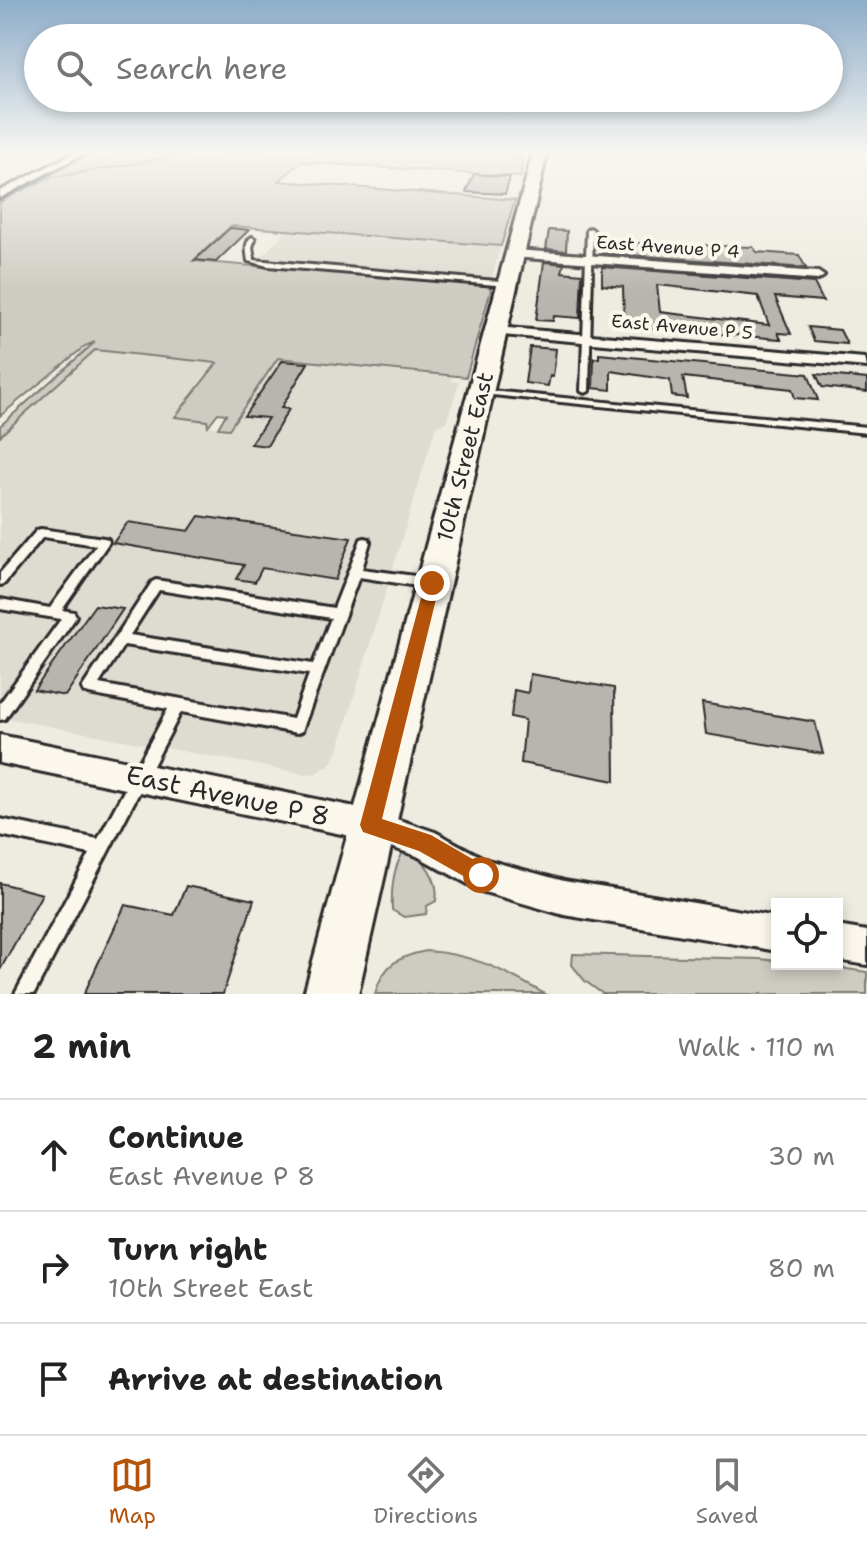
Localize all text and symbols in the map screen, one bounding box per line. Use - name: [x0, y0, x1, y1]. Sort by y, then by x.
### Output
- search box: [24, 24, 843, 112]
- icon: search: [52, 46, 96, 90]
- text: Search here: [116, 48, 287, 89]
- street label: East Avenue P 4: [596, 230, 740, 264]
- street label: East Avenue P 5: [610, 309, 754, 345]
- street label: 10th Street East: [430, 369, 500, 545]
- route end: [414, 565, 450, 601]
- street label: East Avenue P 8: [123, 756, 333, 834]
- route start: [463, 857, 499, 893]
- map controls: [771, 898, 843, 970]
- button: locate: [771, 898, 843, 970]
- text: 2 min: [32, 1023, 131, 1069]
- text: Walk · 110 m: [677, 1029, 835, 1064]
- text: Continue: [108, 1117, 244, 1158]
- icon: ahead: [32, 1133, 76, 1177]
- text: 30 m: [768, 1138, 835, 1173]
- text: East Avenue P 8: [108, 1158, 315, 1193]
- text: Turn right: [108, 1229, 267, 1270]
- icon: right: [32, 1245, 76, 1289]
- text: 80 m: [768, 1250, 835, 1285]
- text: 10th Street East: [108, 1270, 313, 1305]
- icon: arrive: [32, 1357, 76, 1401]
- text: Arrive at destination: [108, 1359, 443, 1400]
- tab: Map: [109, 1453, 156, 1530]
- tab: Directions: [373, 1453, 478, 1530]
- tab: Saved: [696, 1453, 758, 1530]

